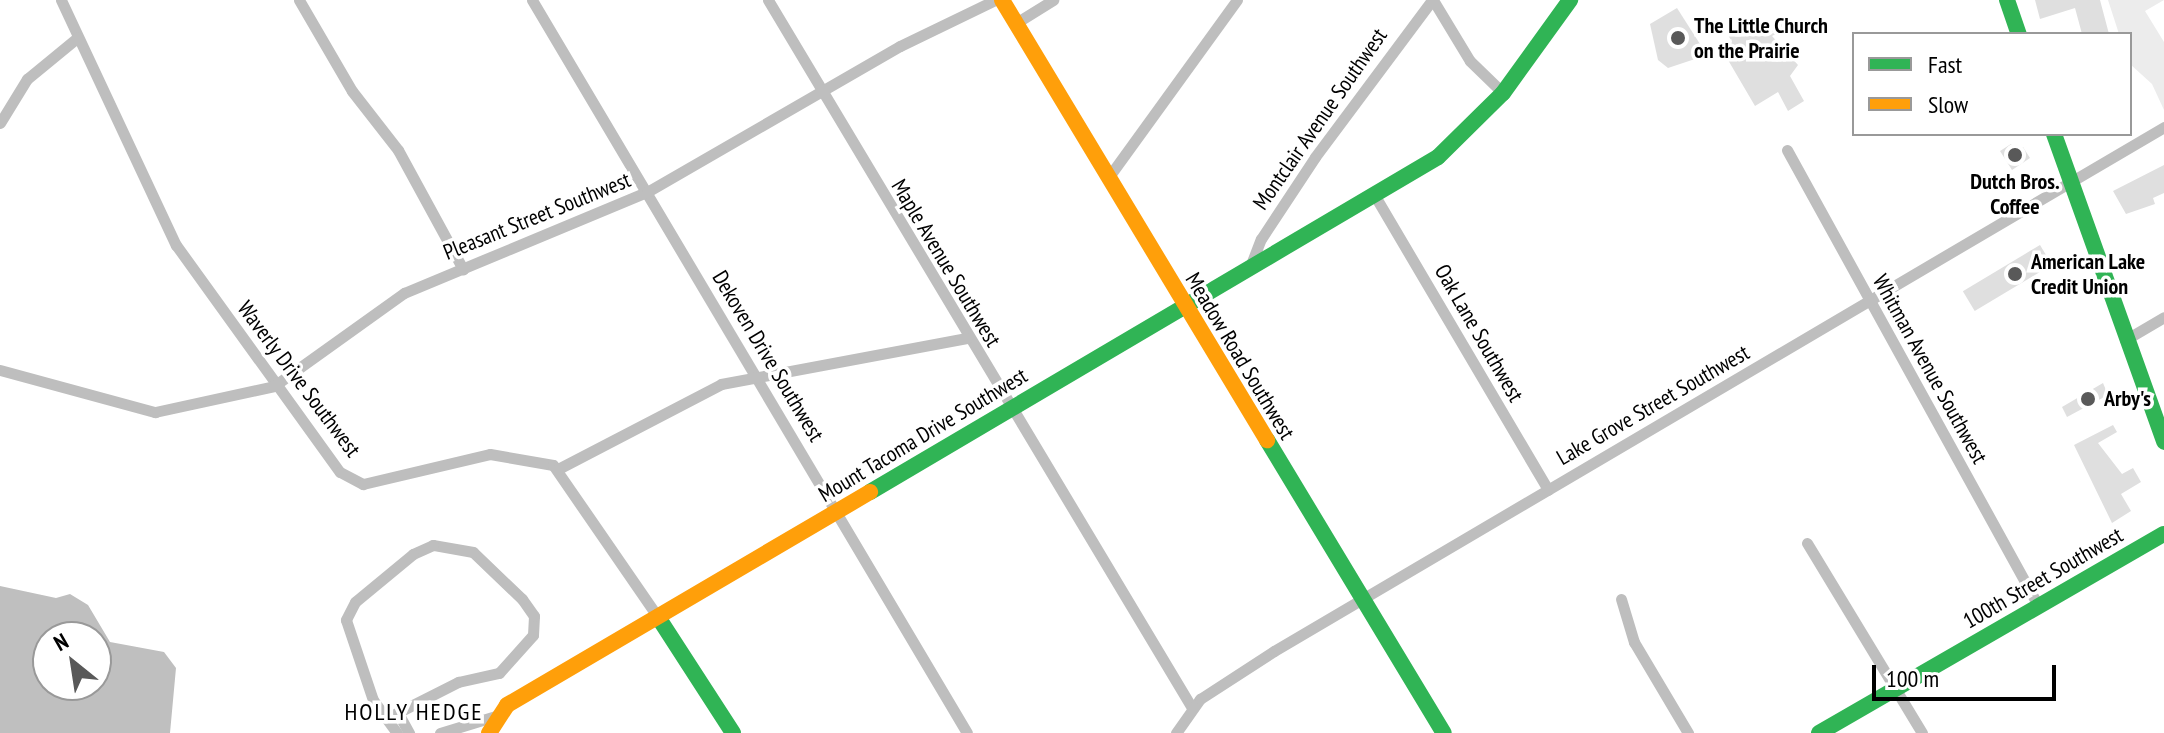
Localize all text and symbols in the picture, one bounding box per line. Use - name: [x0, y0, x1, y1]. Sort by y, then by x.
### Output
- place label: The Little Church on the Prairie: [1694, 12, 1828, 64]
- street label: Montclair Avenue Southwest: [1247, 23, 1393, 215]
- marker: The Little Church on the Prairie: [1669, 29, 1687, 47]
- legend: [1852, 32, 2132, 136]
- text: Fast: [1928, 49, 1962, 80]
- text: Slow: [1928, 89, 1968, 120]
- marker: Dutch Bros. Coffee: [2006, 146, 2024, 164]
- street label: Pleasant Street Southwest: [440, 166, 634, 266]
- place label: Dutch Bros. Coffee: [1970, 168, 2060, 220]
- street label: Maple Avenue Southwest: [885, 174, 1007, 352]
- place label: American Lake Credit Union: [2031, 248, 2145, 300]
- street label: Oak Lane Southwest: [1429, 259, 1529, 407]
- marker: American Lake Credit Union: [2006, 265, 2024, 283]
- street label: Dekoven Drive Southwest: [707, 266, 829, 446]
- street label: Meadow Road Southwest: [1180, 268, 1300, 444]
- street label: Whitman Avenue Southwest: [1867, 270, 1993, 468]
- street label: Waverly Drive Southwest: [232, 296, 366, 462]
- street label: Lake Grove Street Southwest: [1552, 339, 1754, 471]
- street label: Mount Tacoma Drive Southwest: [814, 362, 1032, 508]
- place label: Arby's: [2104, 386, 2151, 412]
- marker: Arby's: [2079, 390, 2097, 408]
- street label: 100th Street Southwest: [1959, 522, 2127, 634]
- north arrow: [32, 621, 112, 701]
- text: N: [49, 627, 73, 657]
- scale bar: [1876, 649, 2060, 699]
- text: 100 m: [1886, 663, 1939, 694]
- district label: HOLLY HEDGE: [344, 698, 484, 726]

